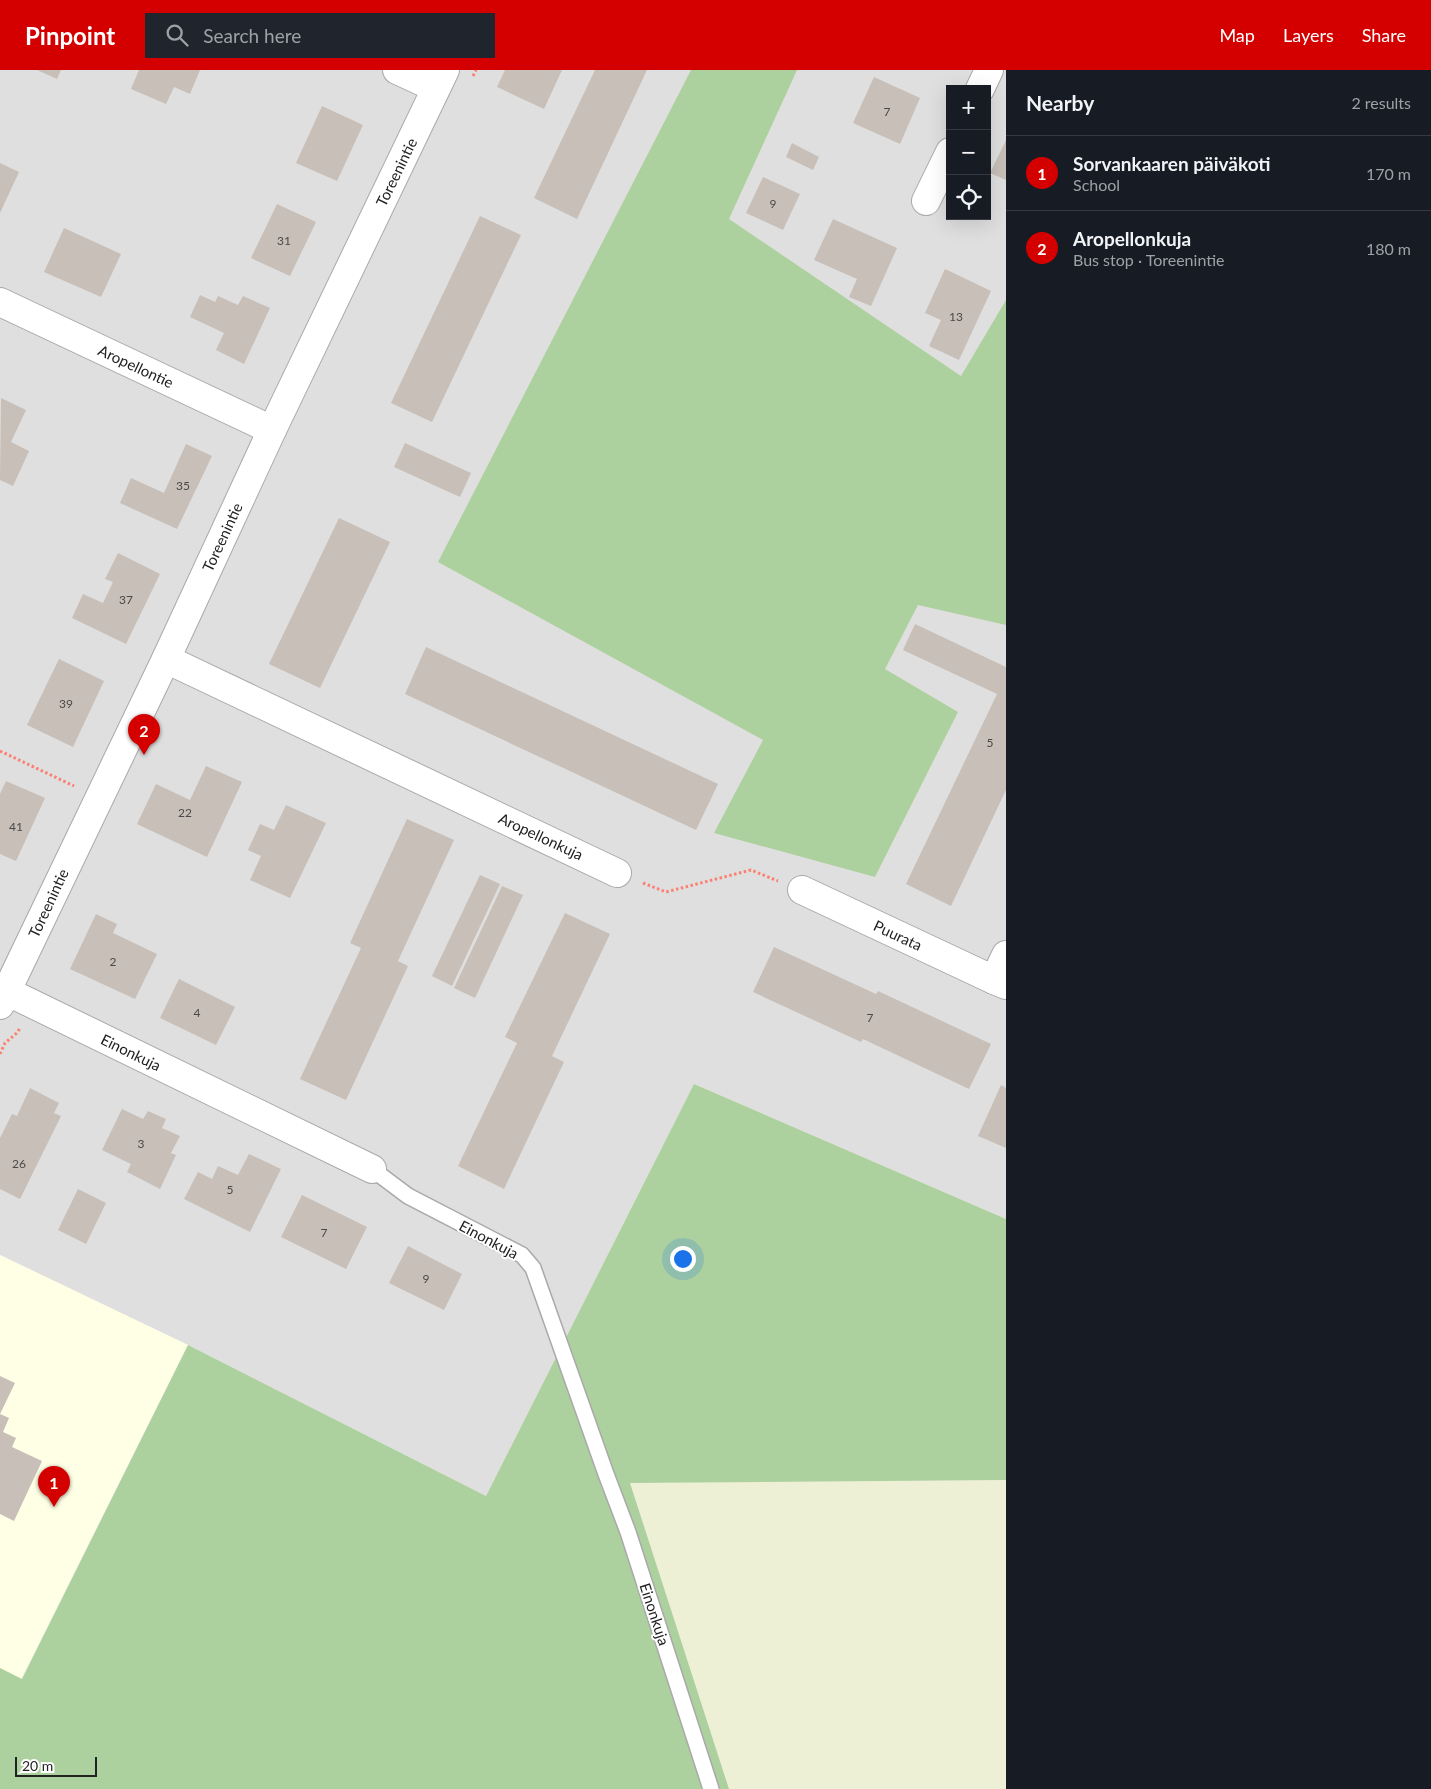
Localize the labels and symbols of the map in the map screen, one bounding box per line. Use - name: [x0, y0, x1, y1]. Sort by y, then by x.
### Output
- house number: 7: [884, 104, 891, 119]
- street label: Toreenintie: [372, 135, 420, 209]
- house number: 9: [770, 196, 777, 211]
- house number: 31: [277, 233, 291, 248]
- house number: 13: [949, 309, 963, 324]
- street label: Aropellontie: [95, 341, 177, 391]
- house number: 35: [176, 478, 190, 493]
- street label: Toreenintie: [198, 500, 246, 574]
- house number: 37: [119, 592, 133, 607]
- house number: 39: [59, 696, 73, 711]
- pin: 2: [128, 714, 160, 755]
- house number: 5: [987, 735, 994, 750]
- house number: 22: [178, 805, 192, 820]
- street label: Aropellonkuja: [496, 809, 586, 863]
- house number: 41: [9, 819, 23, 834]
- street label: Toreenintie: [24, 866, 72, 940]
- street label: Puurata: [871, 916, 925, 954]
- house number: 2: [110, 954, 117, 969]
- house number: 4: [194, 1005, 201, 1020]
- house number: 7: [867, 1010, 874, 1025]
- street label: Einonkuja: [98, 1030, 164, 1074]
- house number: 3: [138, 1136, 145, 1151]
- house number: 26: [12, 1156, 26, 1171]
- house number: 5: [227, 1182, 234, 1197]
- street label: Einonkuja: [456, 1216, 522, 1262]
- house number: 7: [321, 1225, 328, 1240]
- your location: [670, 1246, 696, 1272]
- house number: 9: [423, 1271, 430, 1286]
- pin: 1: [38, 1466, 70, 1507]
- street label: Einonkuja: [636, 1581, 674, 1647]
- scale bar: [15, 1754, 98, 1777]

